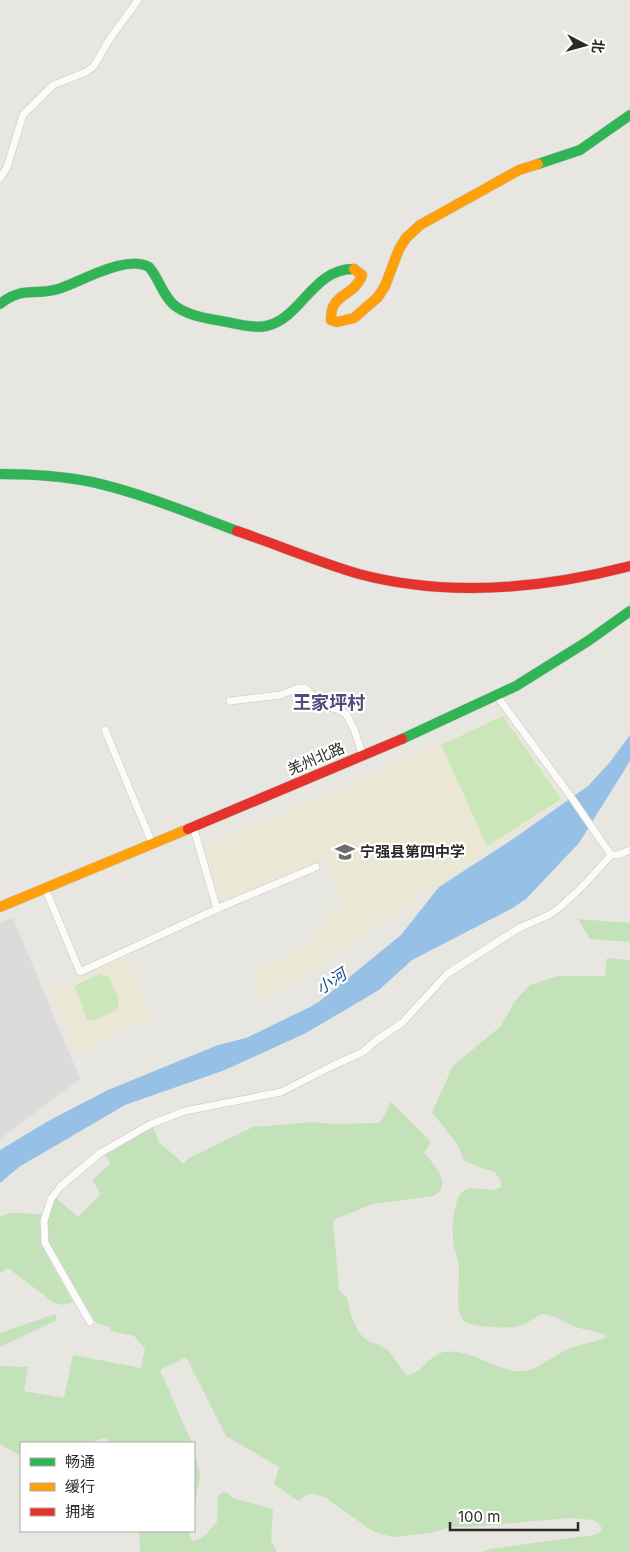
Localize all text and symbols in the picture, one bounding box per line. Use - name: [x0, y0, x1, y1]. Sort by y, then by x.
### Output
- north arrow: [560, 20, 610, 70]
- text: 北: [589, 39, 608, 54]
- district label: 王家坪村: [293, 692, 365, 713]
- street label: 羌州北路: [284, 738, 347, 779]
- school or university icon: 宁强县第四中学: [334, 841, 356, 863]
- place label: 宁强县第四中学: [360, 842, 465, 861]
- water label: 小河: [312, 962, 352, 998]
- legend: [20, 1442, 195, 1532]
- text: 畅通: [65, 1452, 95, 1471]
- text: 缓行: [65, 1477, 95, 1496]
- scale bar: [450, 1500, 578, 1532]
- text: 拥堵: [65, 1502, 95, 1521]
- text: 100 m: [458, 1507, 500, 1526]

